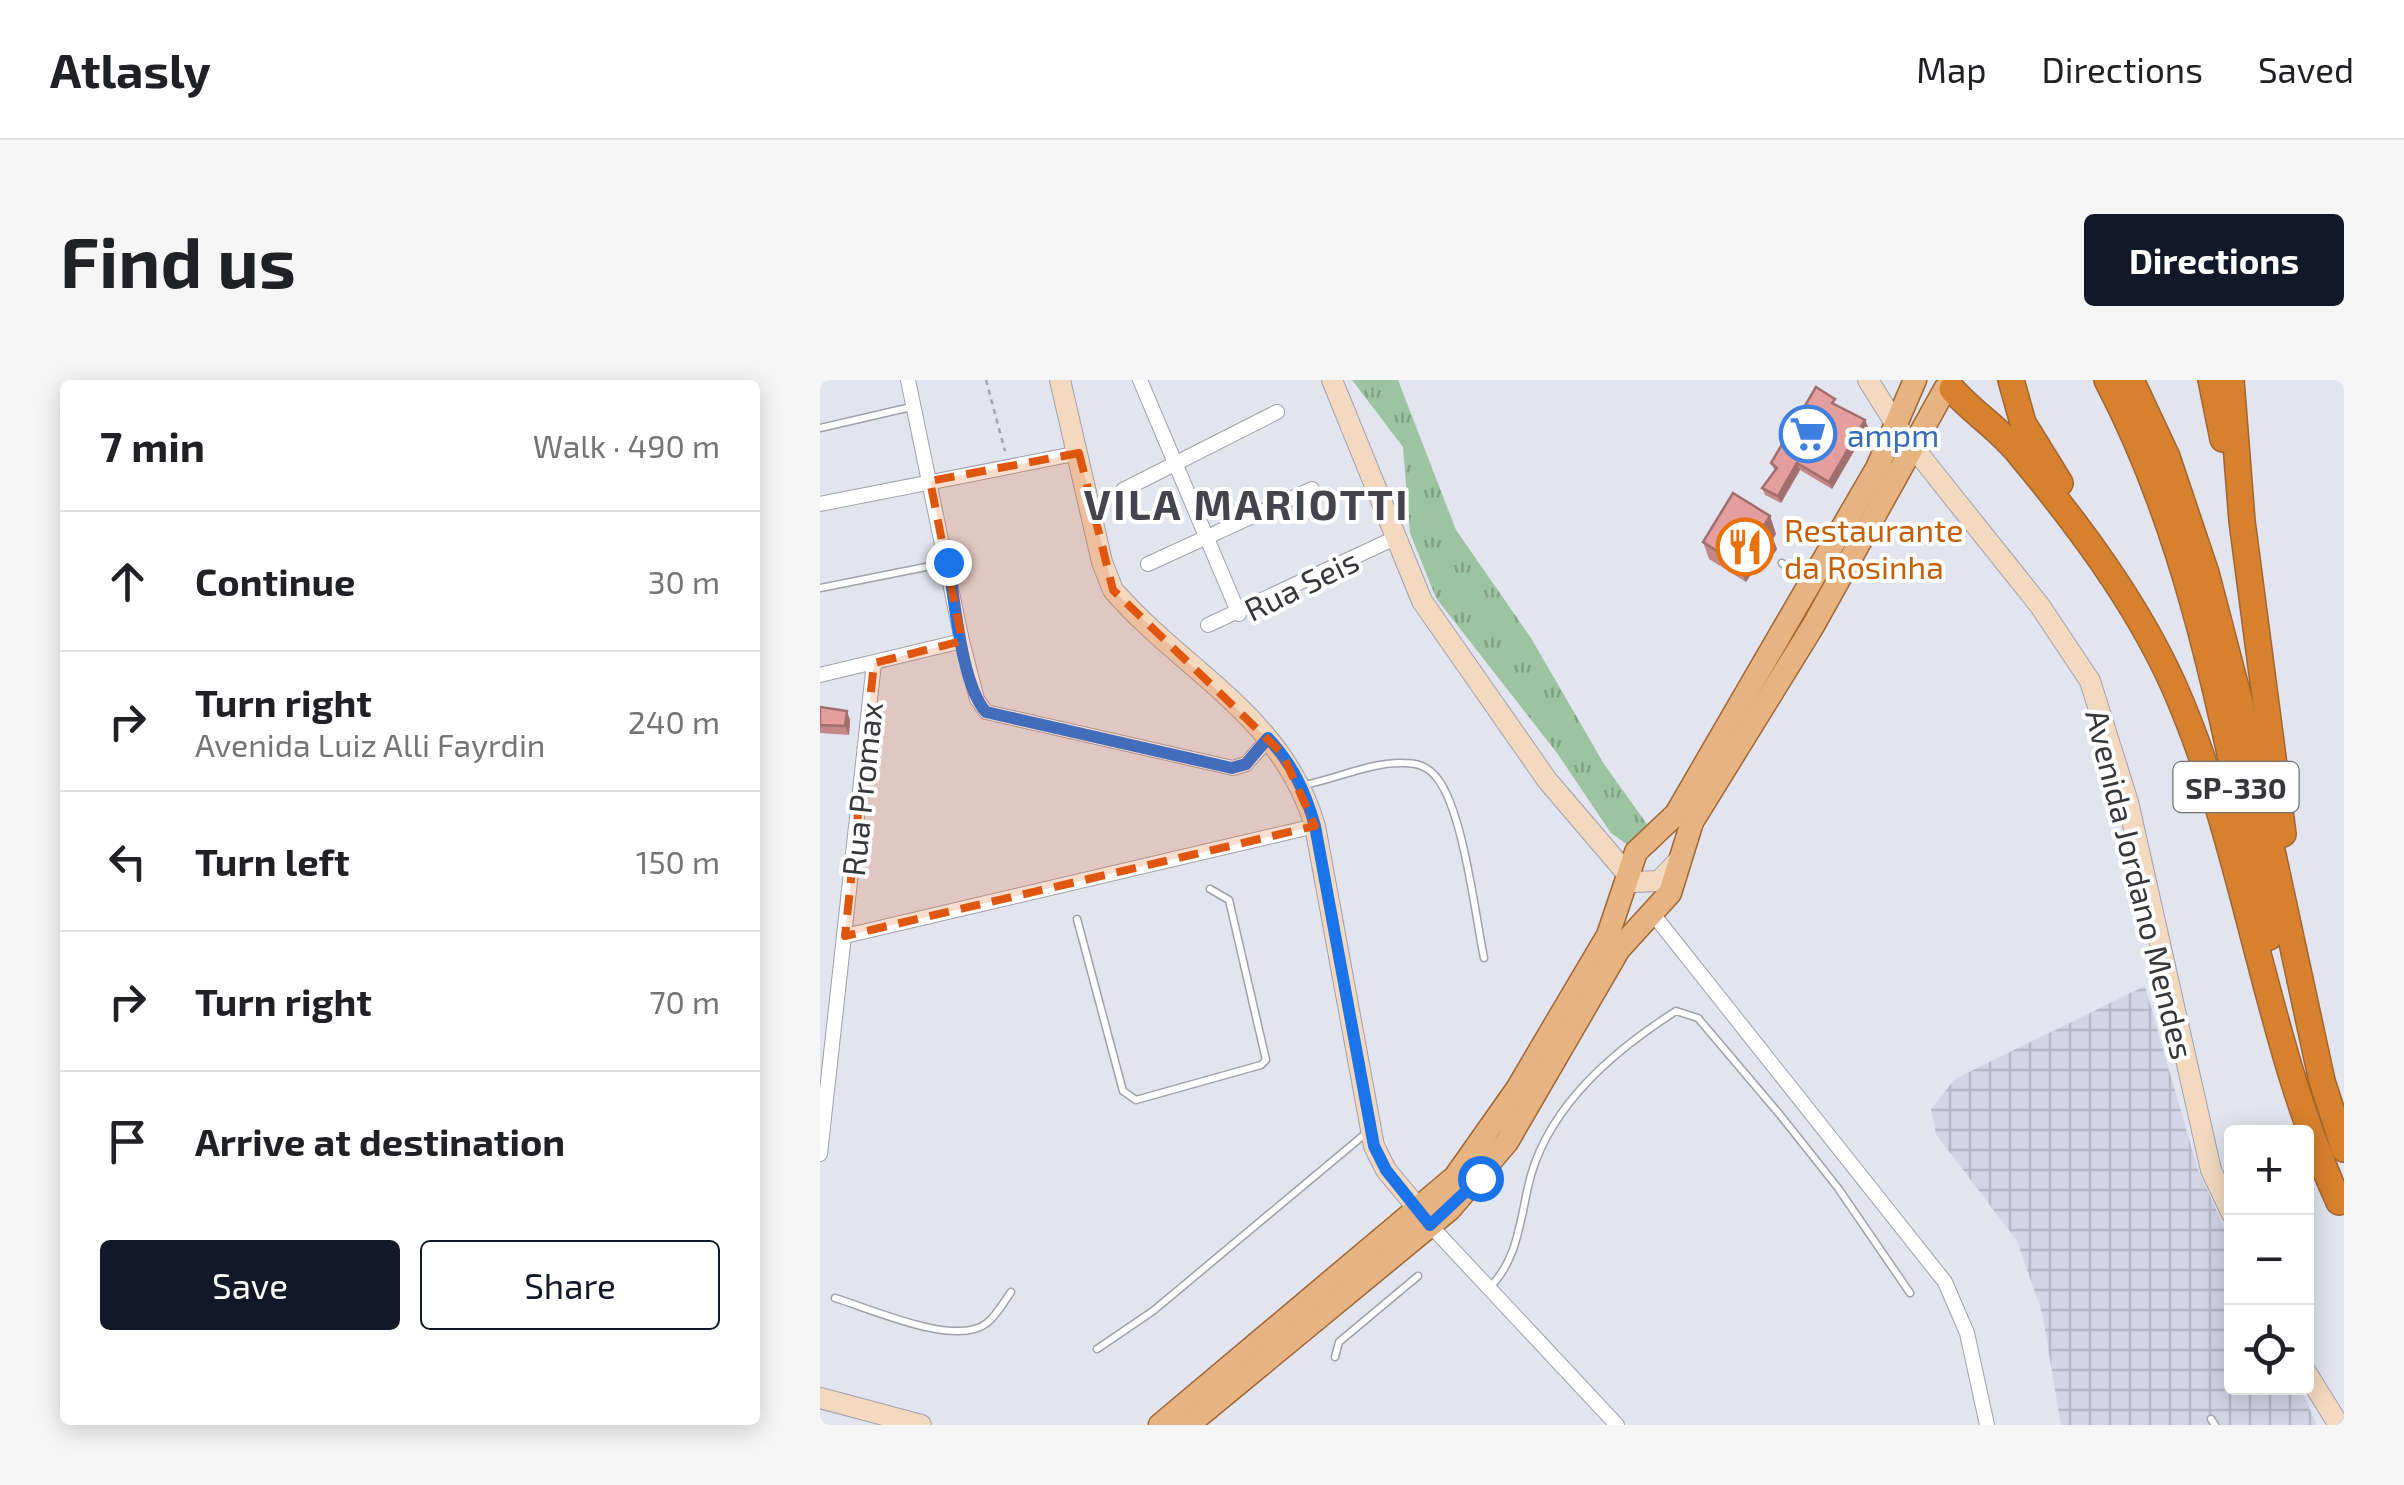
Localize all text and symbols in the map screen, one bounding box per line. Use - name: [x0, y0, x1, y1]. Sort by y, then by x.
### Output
- text: Atlasly: [50, 40, 211, 98]
- text: Map: [1916, 48, 1987, 90]
- text: Directions: [2042, 48, 2203, 90]
- text: Saved: [2258, 48, 2354, 90]
- button: Directions: [2084, 214, 2344, 306]
- text: Find us: [60, 218, 296, 302]
- supermarket icon: ampm: [1778, 404, 1838, 464]
- place label: ampm: [1847, 415, 1939, 453]
- text: 7 min: [100, 420, 205, 470]
- text: Walk · 490 m: [533, 426, 720, 464]
- district label: VILA MARIOTTI: [1084, 478, 1410, 528]
- place label: Restaurante da Rosinha: [1784, 510, 1963, 585]
- restaurant icon: Restaurante da Rosinha: [1715, 517, 1775, 577]
- route end: [926, 540, 972, 586]
- street label: Rua Seis: [1238, 540, 1364, 628]
- icon: ahead: [100, 554, 155, 609]
- text: Continue: [195, 558, 355, 604]
- text: 30 m: [648, 562, 720, 600]
- text: Turn right: [195, 679, 372, 725]
- icon: right: [100, 694, 155, 749]
- street label: Rua Promax: [833, 700, 889, 878]
- text: 240 m: [628, 702, 720, 740]
- street label: Avenida Jordano Mendes: [2079, 705, 2203, 1063]
- text: Avenida Luiz Alli Fayrdin: [195, 725, 545, 763]
- road number: SP-330: [2174, 762, 2298, 812]
- icon: left: [100, 834, 155, 889]
- text: Turn left: [195, 838, 350, 884]
- text: 150 m: [636, 842, 720, 880]
- icon: right: [100, 974, 155, 1029]
- text: Turn right: [195, 978, 372, 1024]
- text: 70 m: [649, 982, 720, 1020]
- icon: arrive: [100, 1114, 155, 1169]
- text: Arrive at destination: [195, 1118, 565, 1164]
- map controls: [2224, 1125, 2314, 1395]
- button: +: [2224, 1125, 2314, 1215]
- route start: [1458, 1156, 1504, 1202]
- button: −: [2224, 1215, 2314, 1305]
- button: Save: [100, 1240, 400, 1330]
- button: Share: [420, 1240, 720, 1330]
- button: locate: [2224, 1305, 2314, 1395]

